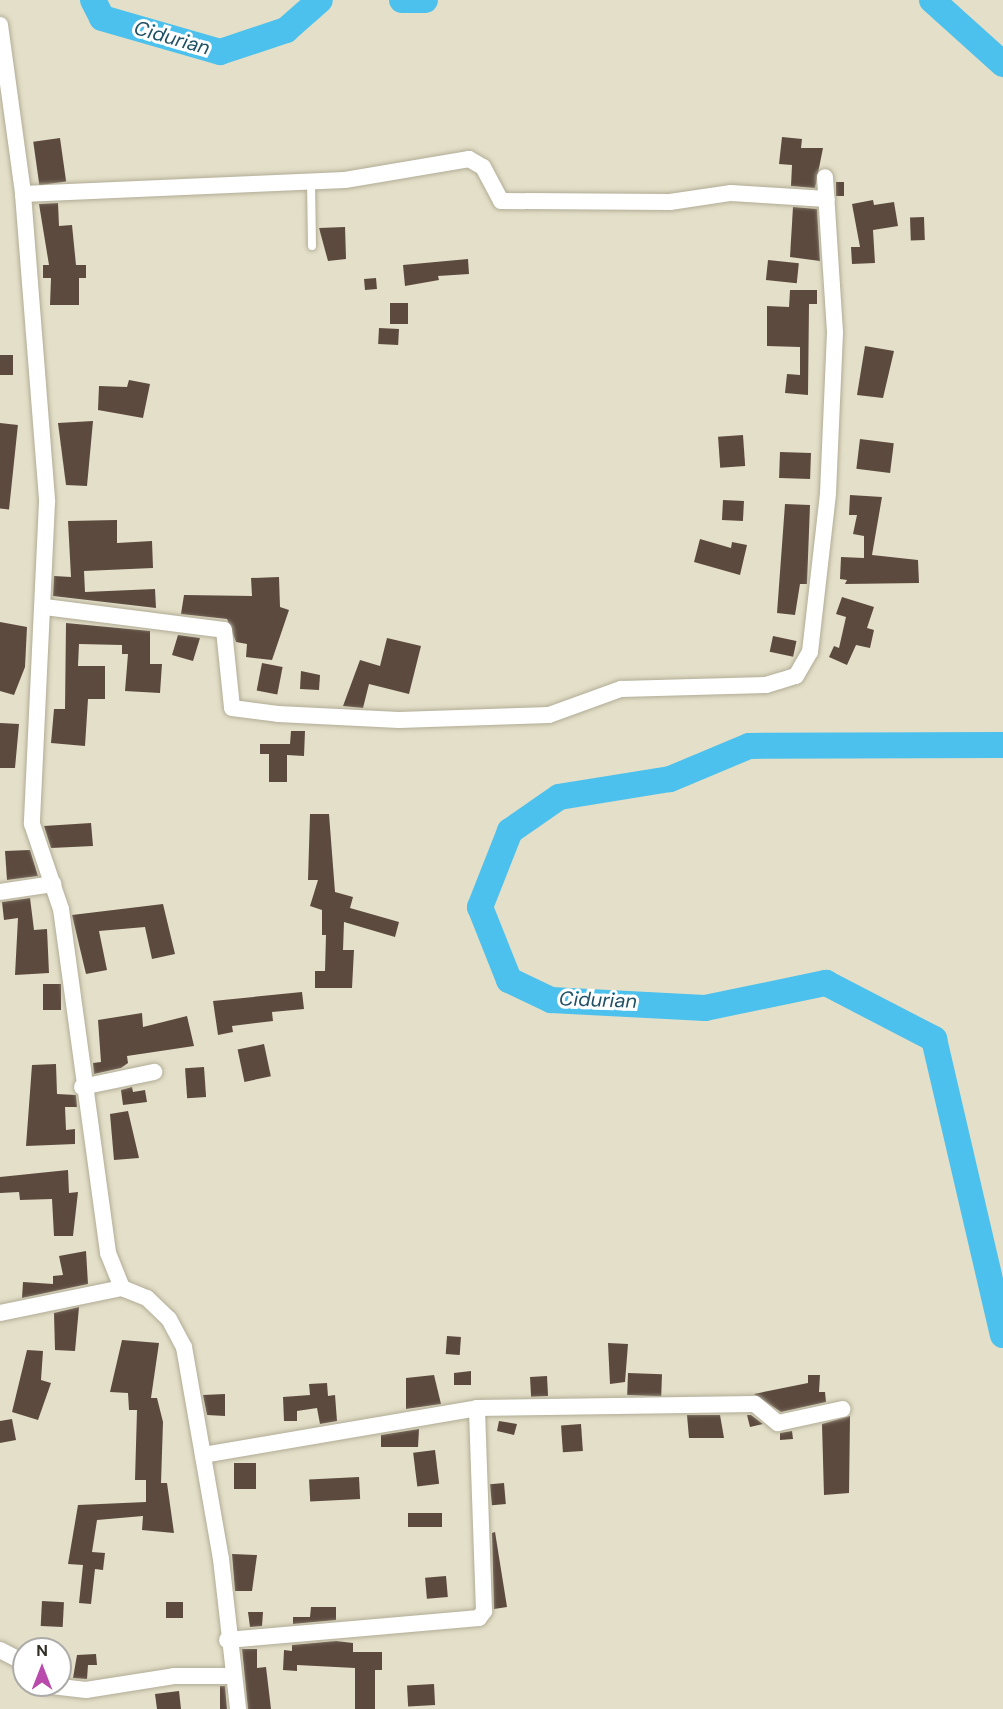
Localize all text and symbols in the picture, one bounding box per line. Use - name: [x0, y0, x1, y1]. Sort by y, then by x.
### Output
- water label: Cidurian: [131, 16, 213, 60]
- water label: Cidurian: [559, 987, 637, 1013]
- north arrow: [12, 1637, 72, 1697]
- text: N: [36, 1640, 48, 1661]

